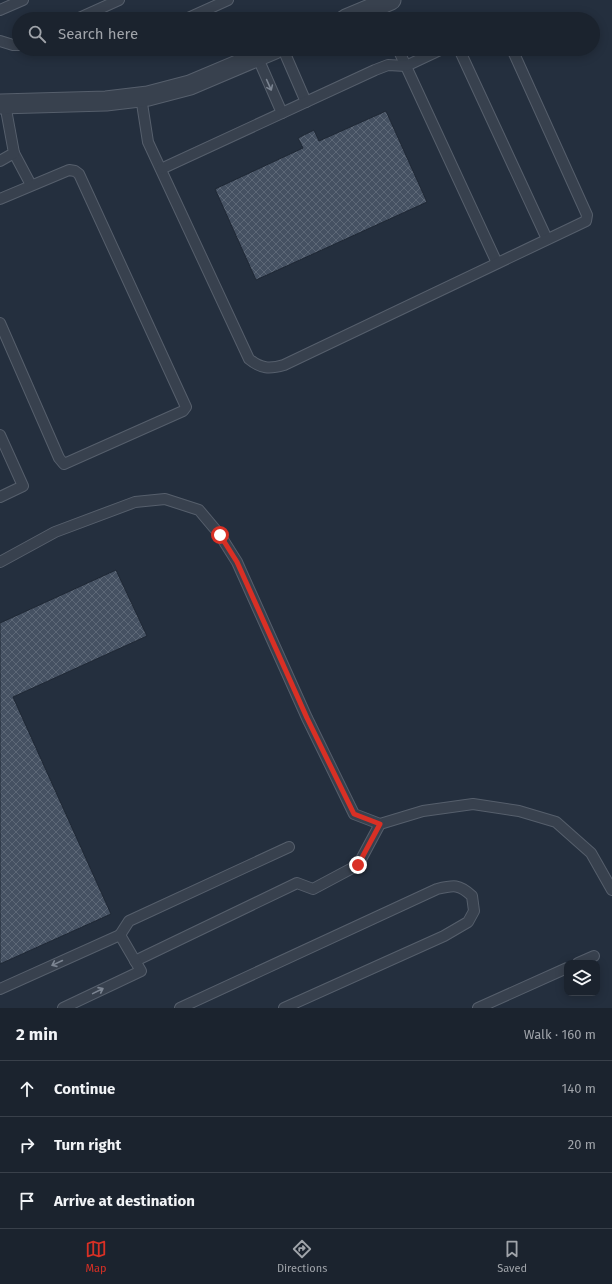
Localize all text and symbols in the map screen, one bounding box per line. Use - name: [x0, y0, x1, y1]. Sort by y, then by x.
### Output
- search box: [12, 12, 600, 56]
- icon: search: [26, 23, 48, 45]
- text: Search here: [58, 25, 138, 43]
- one-way arrow: [266, 78, 274, 90]
- route start: [211, 526, 229, 544]
- route end: [349, 856, 367, 874]
- one-way arrow: [51, 960, 63, 967]
- map controls: [564, 960, 600, 996]
- button: layers: [564, 960, 600, 996]
- one-way arrow: [92, 987, 104, 994]
- text: 2 min: [16, 1024, 58, 1045]
- text: Walk · 160 m: [524, 1027, 596, 1042]
- icon: ahead: [16, 1078, 38, 1100]
- text: Continue: [54, 1080, 115, 1098]
- text: 140 m: [562, 1081, 596, 1096]
- icon: right: [16, 1134, 38, 1156]
- text: Turn right: [54, 1136, 121, 1154]
- text: 20 m: [568, 1137, 596, 1152]
- icon: arrive: [16, 1190, 38, 1212]
- text: Arrive at destination: [54, 1192, 195, 1210]
- tab: Map: [85, 1238, 107, 1275]
- tab: Directions: [277, 1238, 327, 1275]
- tab: Saved: [497, 1238, 527, 1275]

